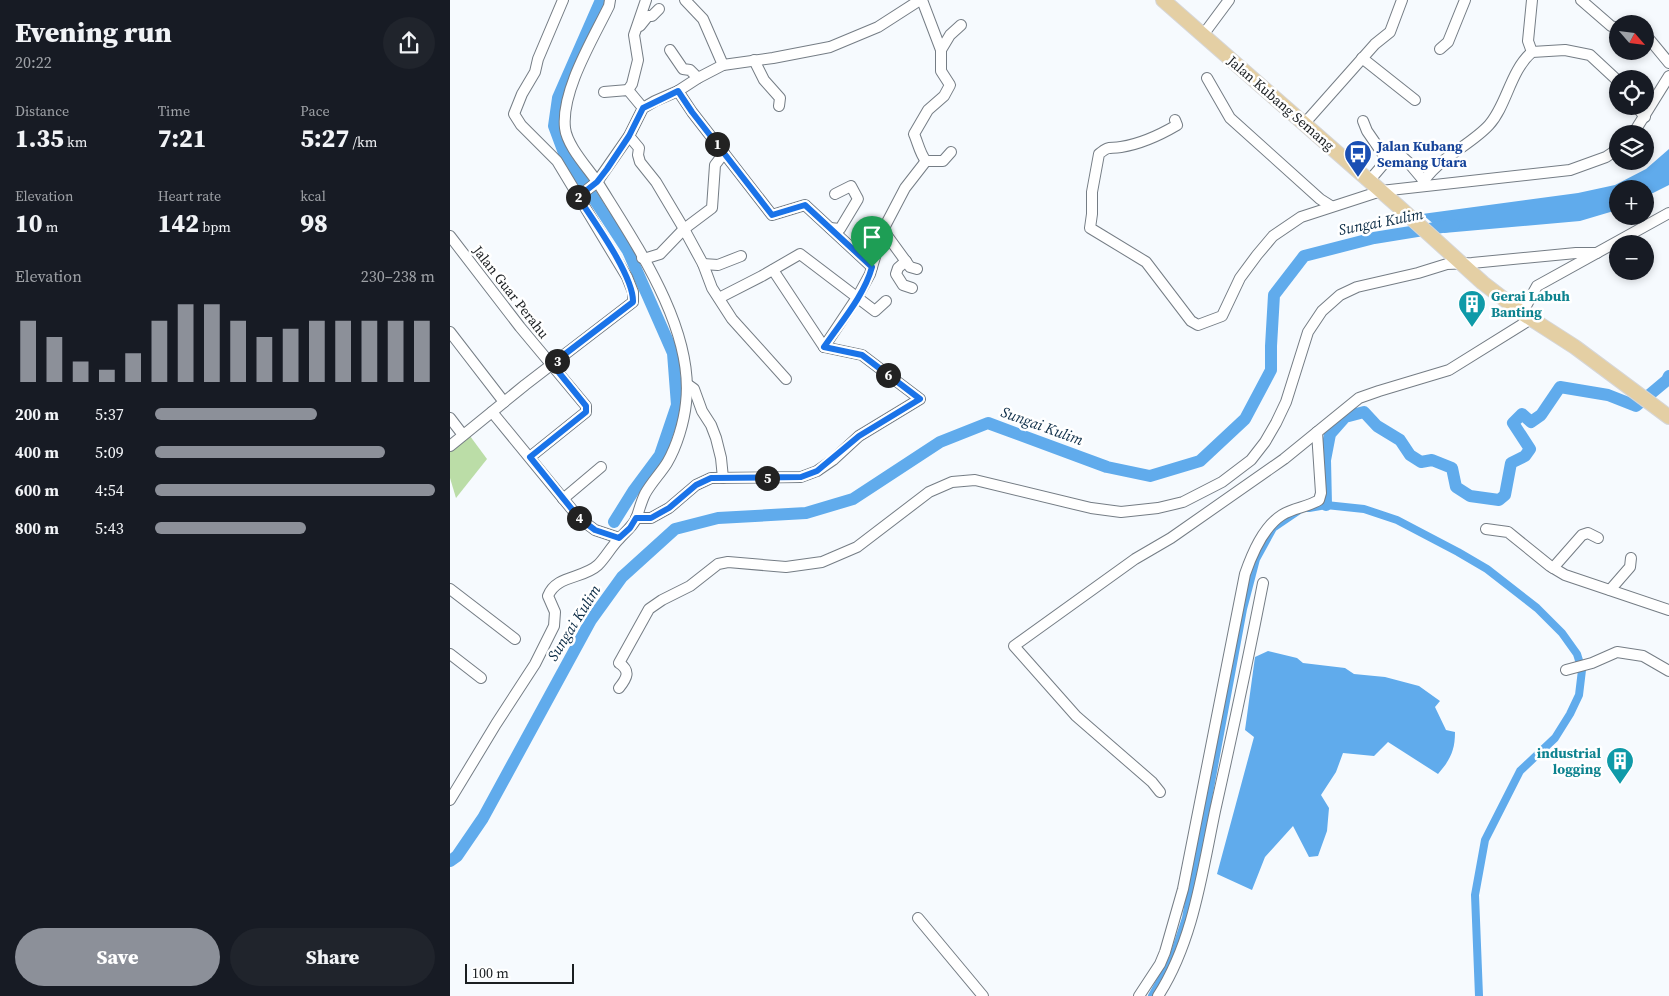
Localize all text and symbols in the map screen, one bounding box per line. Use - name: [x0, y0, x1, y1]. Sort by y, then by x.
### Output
- text: Evening run: [15, 13, 172, 51]
- north arrow: [1609, 15, 1654, 60]
- map controls: [1609, 15, 1654, 280]
- button: share: [383, 17, 435, 69]
- street label: Jalan Kubang Semang: [1222, 50, 1339, 155]
- text: 20:22: [15, 51, 52, 73]
- button: locate: [1609, 70, 1654, 115]
- text: Distance: [15, 101, 69, 121]
- text: Time: [158, 101, 190, 121]
- text: Pace: [300, 101, 330, 121]
- text: 1.35: [15, 121, 64, 155]
- text: 7:21: [158, 121, 206, 155]
- text: 5:27: [300, 121, 349, 155]
- button: layers: [1609, 125, 1654, 170]
- text: km: [64, 132, 87, 152]
- text: /km: [349, 132, 377, 152]
- pin: 1: [704, 132, 730, 156]
- text: 1: [714, 134, 721, 154]
- place label: Jalan Kubang Semang Utara: [1376, 136, 1467, 172]
- bus stop icon: Jalan Kubang Semang Utara: [1343, 139, 1373, 178]
- button: +: [1609, 180, 1654, 225]
- pin: 2: [566, 184, 590, 210]
- text: Elevation: [15, 186, 73, 206]
- text: Heart rate: [158, 186, 221, 206]
- text: kcal: [300, 186, 326, 206]
- text: 2: [575, 187, 582, 207]
- water label: Sungai Kulim: [1337, 203, 1426, 240]
- text: 10: [15, 206, 43, 240]
- text: 142: [158, 206, 199, 240]
- text: 98: [300, 206, 328, 240]
- pin: [851, 216, 893, 267]
- text: m: [43, 217, 58, 237]
- text: bpm: [199, 217, 231, 237]
- icon: arrive: [858, 223, 886, 251]
- button: −: [1609, 235, 1654, 280]
- street label: Jalan Guar Perahu: [468, 240, 554, 343]
- text: Elevation: [15, 265, 82, 287]
- text: 230–238 m: [361, 265, 435, 287]
- place label: Gerai Labuh Banting: [1491, 286, 1570, 322]
- building icon: Gerai Labuh Banting: [1457, 289, 1487, 328]
- pin: 3: [544, 348, 570, 374]
- text: 3: [554, 351, 561, 371]
- pin: 6: [876, 362, 900, 388]
- text: 6: [885, 365, 892, 385]
- water label: Sungai Kulim: [998, 401, 1087, 450]
- text: 200 m: [15, 403, 59, 425]
- text: 5:37: [95, 403, 124, 425]
- text: 400 m: [15, 441, 59, 463]
- text: 5:09: [95, 441, 124, 463]
- pin: 5: [754, 466, 780, 490]
- text: 5: [764, 468, 771, 488]
- text: 600 m: [15, 479, 59, 501]
- text: 4:54: [95, 479, 124, 501]
- pin: 4: [566, 506, 592, 530]
- text: 4: [576, 508, 583, 528]
- text: 800 m: [15, 517, 59, 539]
- text: 5:43: [95, 517, 124, 539]
- water label: Sungai Kulim: [542, 580, 606, 665]
- place label: industrial logging: [1537, 743, 1601, 779]
- building icon: industrial logging: [1605, 746, 1635, 785]
- button: Save: [15, 928, 220, 986]
- button: Share: [230, 928, 435, 986]
- scale bar: [465, 961, 574, 984]
- text: 100 m: [472, 963, 509, 983]

